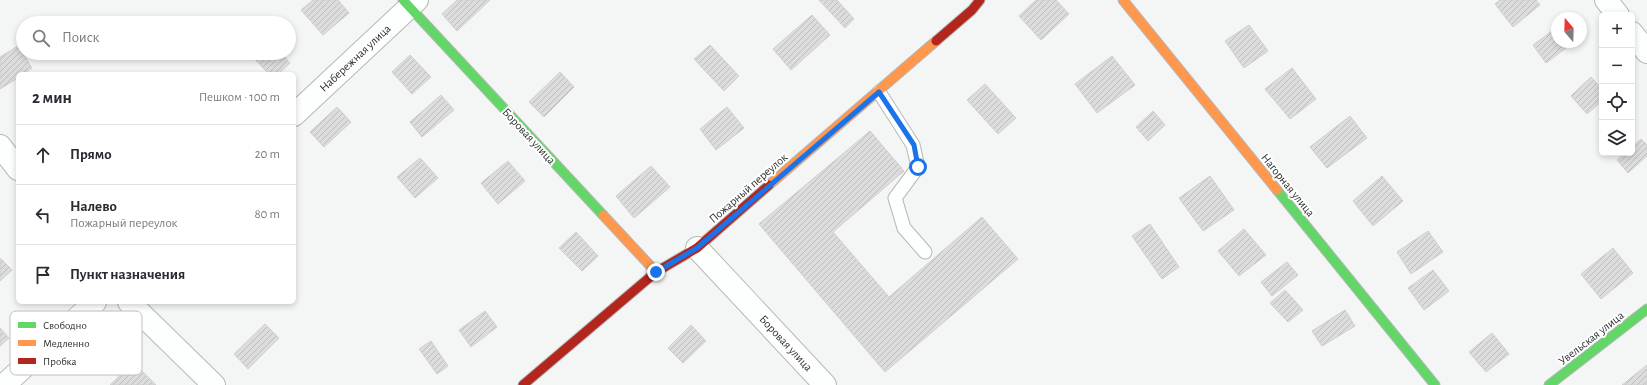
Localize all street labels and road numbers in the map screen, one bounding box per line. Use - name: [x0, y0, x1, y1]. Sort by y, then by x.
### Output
- street label: Набережная улица: [317, 22, 394, 95]
- street label: Боровая улица: [499, 106, 558, 167]
- street label: Пожарный переулок: [707, 151, 790, 226]
- street label: Нагорная улица: [1258, 151, 1317, 220]
- street label: Увельская улица: [1556, 309, 1627, 368]
- street label: Боровая улица: [756, 313, 815, 374]

